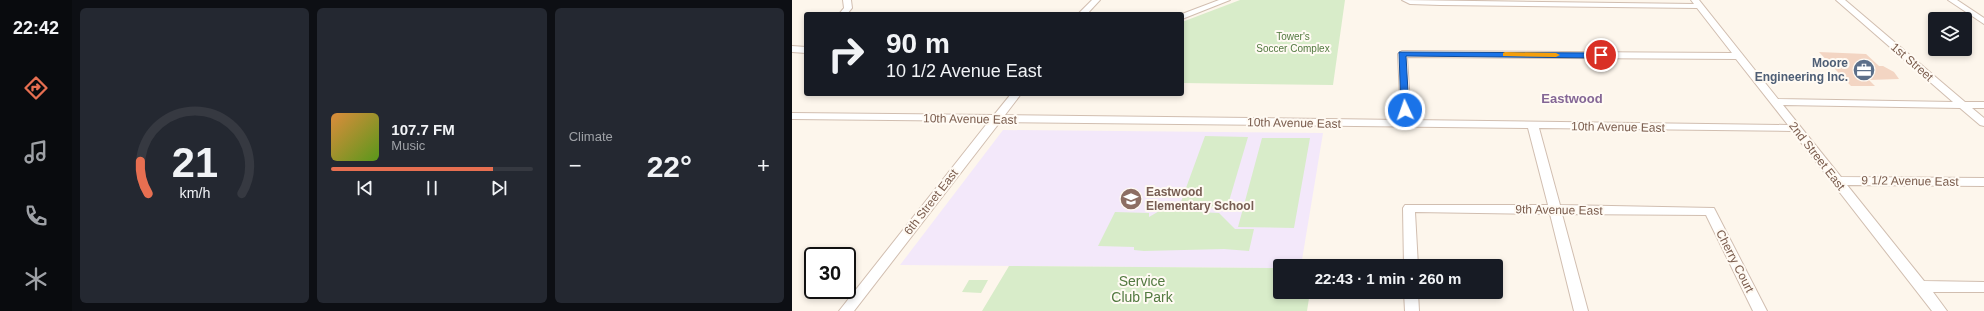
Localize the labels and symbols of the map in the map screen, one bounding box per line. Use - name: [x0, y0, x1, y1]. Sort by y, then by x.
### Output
- park label: Tower's Soccer Complex: [1256, 31, 1330, 54]
- pin: [1584, 38, 1618, 72]
- street label: 1st Street: [1888, 40, 1936, 85]
- place label: Moore Engineering Inc.: [1755, 56, 1848, 84]
- office icon: Moore Engineering Inc.: [1851, 57, 1877, 83]
- position arrow: [1384, 89, 1426, 131]
- district label: Eastwood: [1541, 91, 1603, 106]
- street label: 10th Avenue East: [923, 111, 1018, 127]
- street label: 10th Avenue East: [1247, 115, 1342, 131]
- street label: 10th Avenue East: [1571, 119, 1666, 135]
- street label: 2nd Street East: [1786, 119, 1848, 193]
- street label: 6th Street East: [901, 166, 961, 238]
- street label: 9 1/2 Avenue East: [1861, 173, 1959, 189]
- place label: Eastwood Elementary School: [1146, 185, 1254, 213]
- school or university icon: Eastwood Elementary School: [1118, 186, 1144, 212]
- street label: 9th Avenue East: [1515, 202, 1603, 218]
- street label: Cherry Court: [1713, 227, 1757, 295]
- speed limit sign: 30: [804, 247, 856, 299]
- park label: Service Club Park: [1111, 273, 1174, 305]

